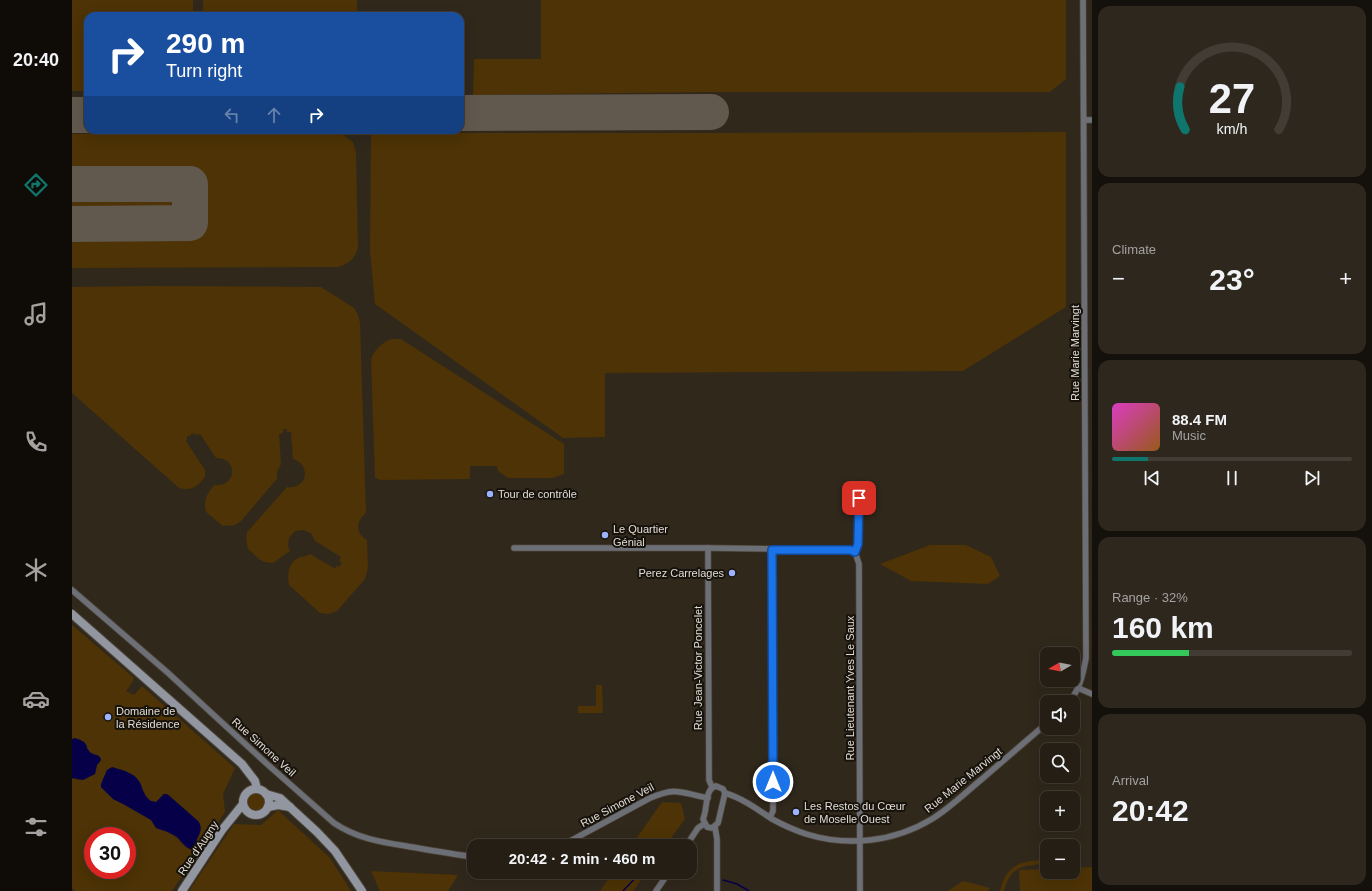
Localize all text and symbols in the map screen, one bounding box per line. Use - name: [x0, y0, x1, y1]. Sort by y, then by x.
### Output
- icon: right: [100, 28, 152, 80]
- text: 290 m: [166, 28, 245, 59]
- text: 20:40: [13, 50, 59, 70]
- text: Turn right: [166, 61, 242, 81]
- text: 27: [1209, 74, 1255, 121]
- icon: left: [221, 104, 243, 126]
- icon: ahead: [263, 104, 285, 126]
- icon: right: [305, 104, 327, 126]
- text: km/h: [1217, 120, 1248, 136]
- icon: directions: [22, 171, 50, 199]
- text: Climate: [1112, 242, 1156, 257]
- text: 23°: [1209, 263, 1255, 296]
- text: −: [1112, 266, 1125, 291]
- text: +: [1339, 266, 1352, 291]
- icon: music: [22, 300, 50, 328]
- street label: Rue Marie Marvingt: [1069, 305, 1081, 401]
- text: 88.4 FM: [1172, 411, 1227, 428]
- icon: phone: [22, 428, 50, 456]
- text: Music: [1172, 428, 1206, 443]
- icon: previous: [1141, 467, 1163, 489]
- icon: pause: [1221, 467, 1243, 489]
- icon: next: [1301, 467, 1323, 489]
- pin: [842, 481, 876, 515]
- icon: arrive: [848, 487, 870, 509]
- place label: Tour de contrôle: [498, 488, 577, 500]
- marker: Tour de contrôle: [485, 489, 495, 499]
- place label: Le Quartier Génial: [613, 523, 668, 548]
- marker: Le Quartier Génial: [600, 530, 610, 540]
- icon: climate: [22, 556, 50, 584]
- place label: Perez Carrelages: [638, 567, 725, 579]
- marker: Perez Carrelages: [727, 568, 737, 578]
- text: Range · 32%: [1112, 590, 1188, 605]
- street label: Rue Jean-Victor Poncelet: [692, 606, 704, 730]
- text: 160 km: [1112, 611, 1214, 644]
- street label: Rue Lieutenant Yves Le Saux: [844, 615, 856, 760]
- north arrow: [1040, 647, 1080, 687]
- map controls: [1040, 647, 1080, 879]
- icon: car: [22, 685, 50, 713]
- button: sound: [1040, 695, 1080, 735]
- place label: Domaine de la Résidence: [116, 705, 180, 730]
- marker: Domaine de la Résidence: [103, 712, 113, 722]
- street label: Rue Simone Veil: [230, 715, 298, 779]
- button: search: [1040, 743, 1080, 783]
- street label: Rue Marie Marvingt: [922, 745, 1004, 815]
- position arrow: [752, 761, 794, 803]
- text: Arrival: [1112, 773, 1149, 788]
- street label: Rue Simone Veil: [578, 781, 656, 829]
- button: +: [1040, 791, 1080, 831]
- text: 20:42: [1112, 794, 1189, 827]
- place label: Les Restos du Cœur de Moselle Ouest: [804, 800, 906, 825]
- marker: Les Restos du Cœur de Moselle Ouest: [791, 807, 801, 817]
- icon: filters: [22, 813, 50, 841]
- street label: Rue d'Augny: [176, 818, 221, 877]
- speed limit sign: 30: [84, 827, 136, 879]
- button: −: [1040, 839, 1080, 879]
- text: 20:42 · 2 min · 460 m: [509, 850, 655, 867]

